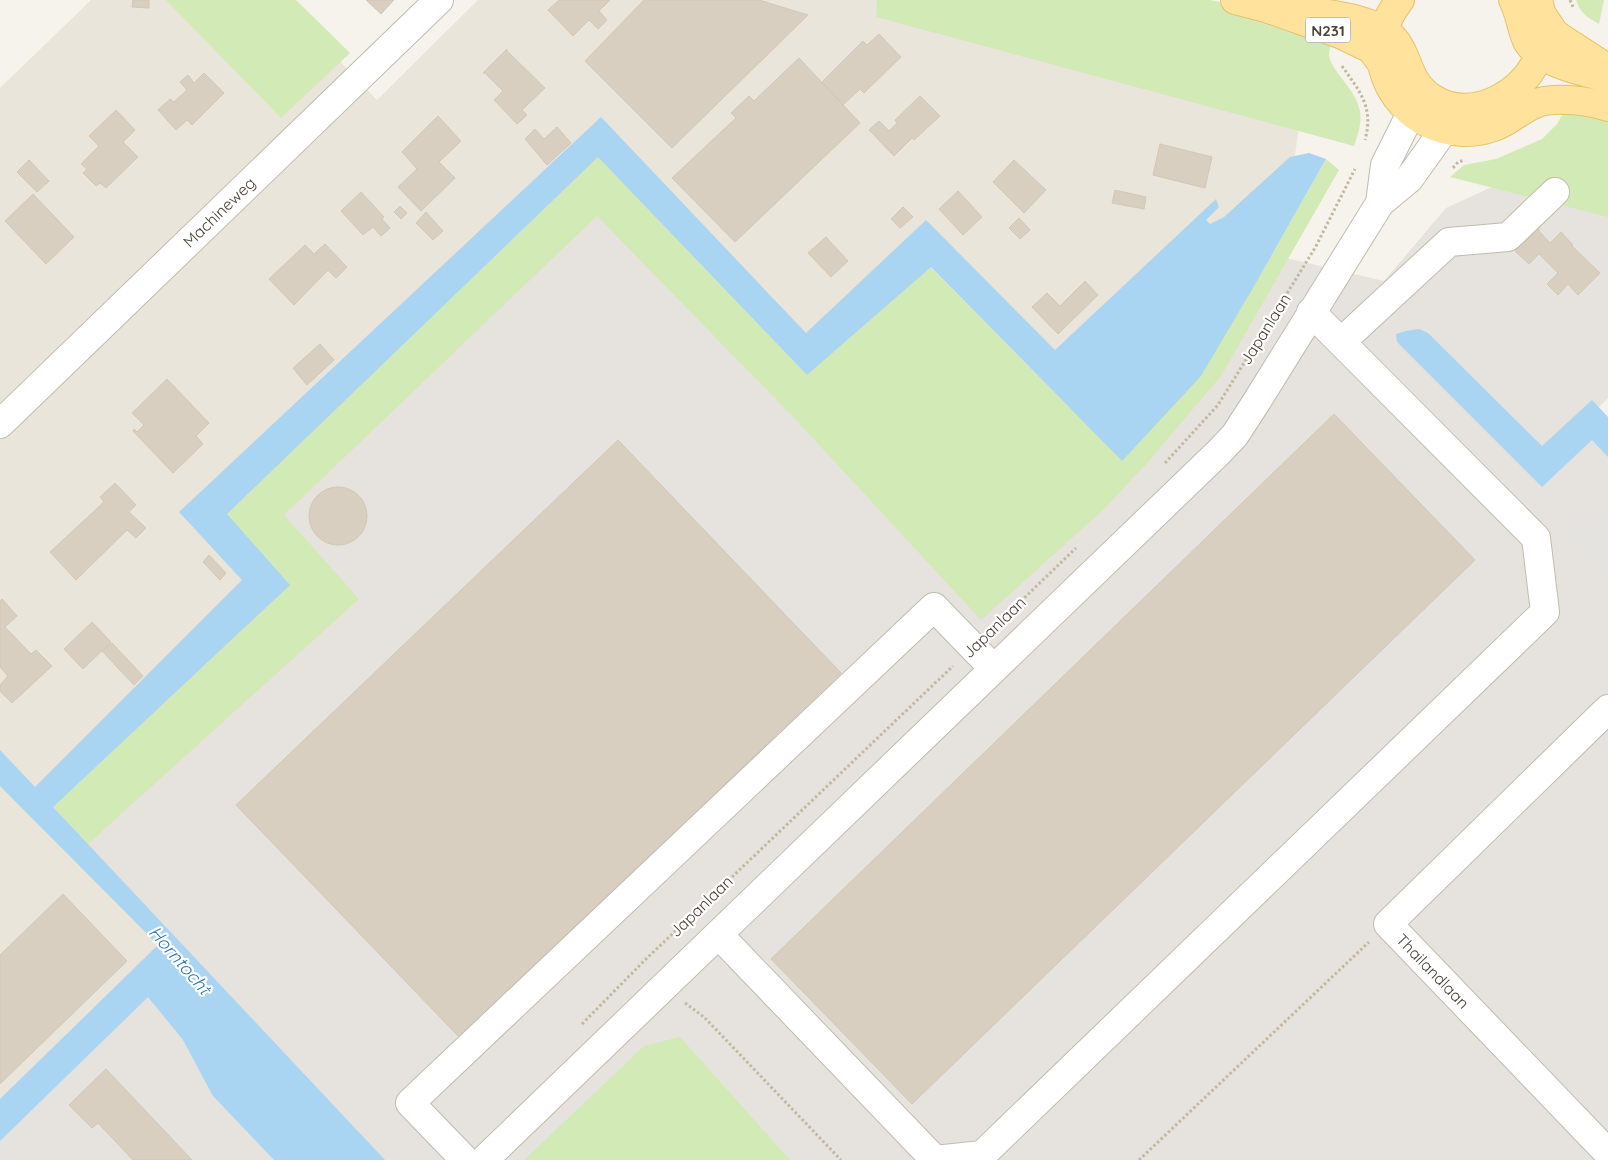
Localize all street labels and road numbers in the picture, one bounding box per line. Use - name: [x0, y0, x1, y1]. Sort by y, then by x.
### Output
- road number: N231: [1306, 18, 1350, 42]
- street label: Machineweg: [179, 173, 259, 251]
- street label: Japanlaan: [1235, 290, 1295, 368]
- street label: Japanlaan: [958, 592, 1030, 662]
- street label: Japanlaan: [665, 871, 737, 941]
- street label: Thailandlaan: [1392, 929, 1474, 1013]

